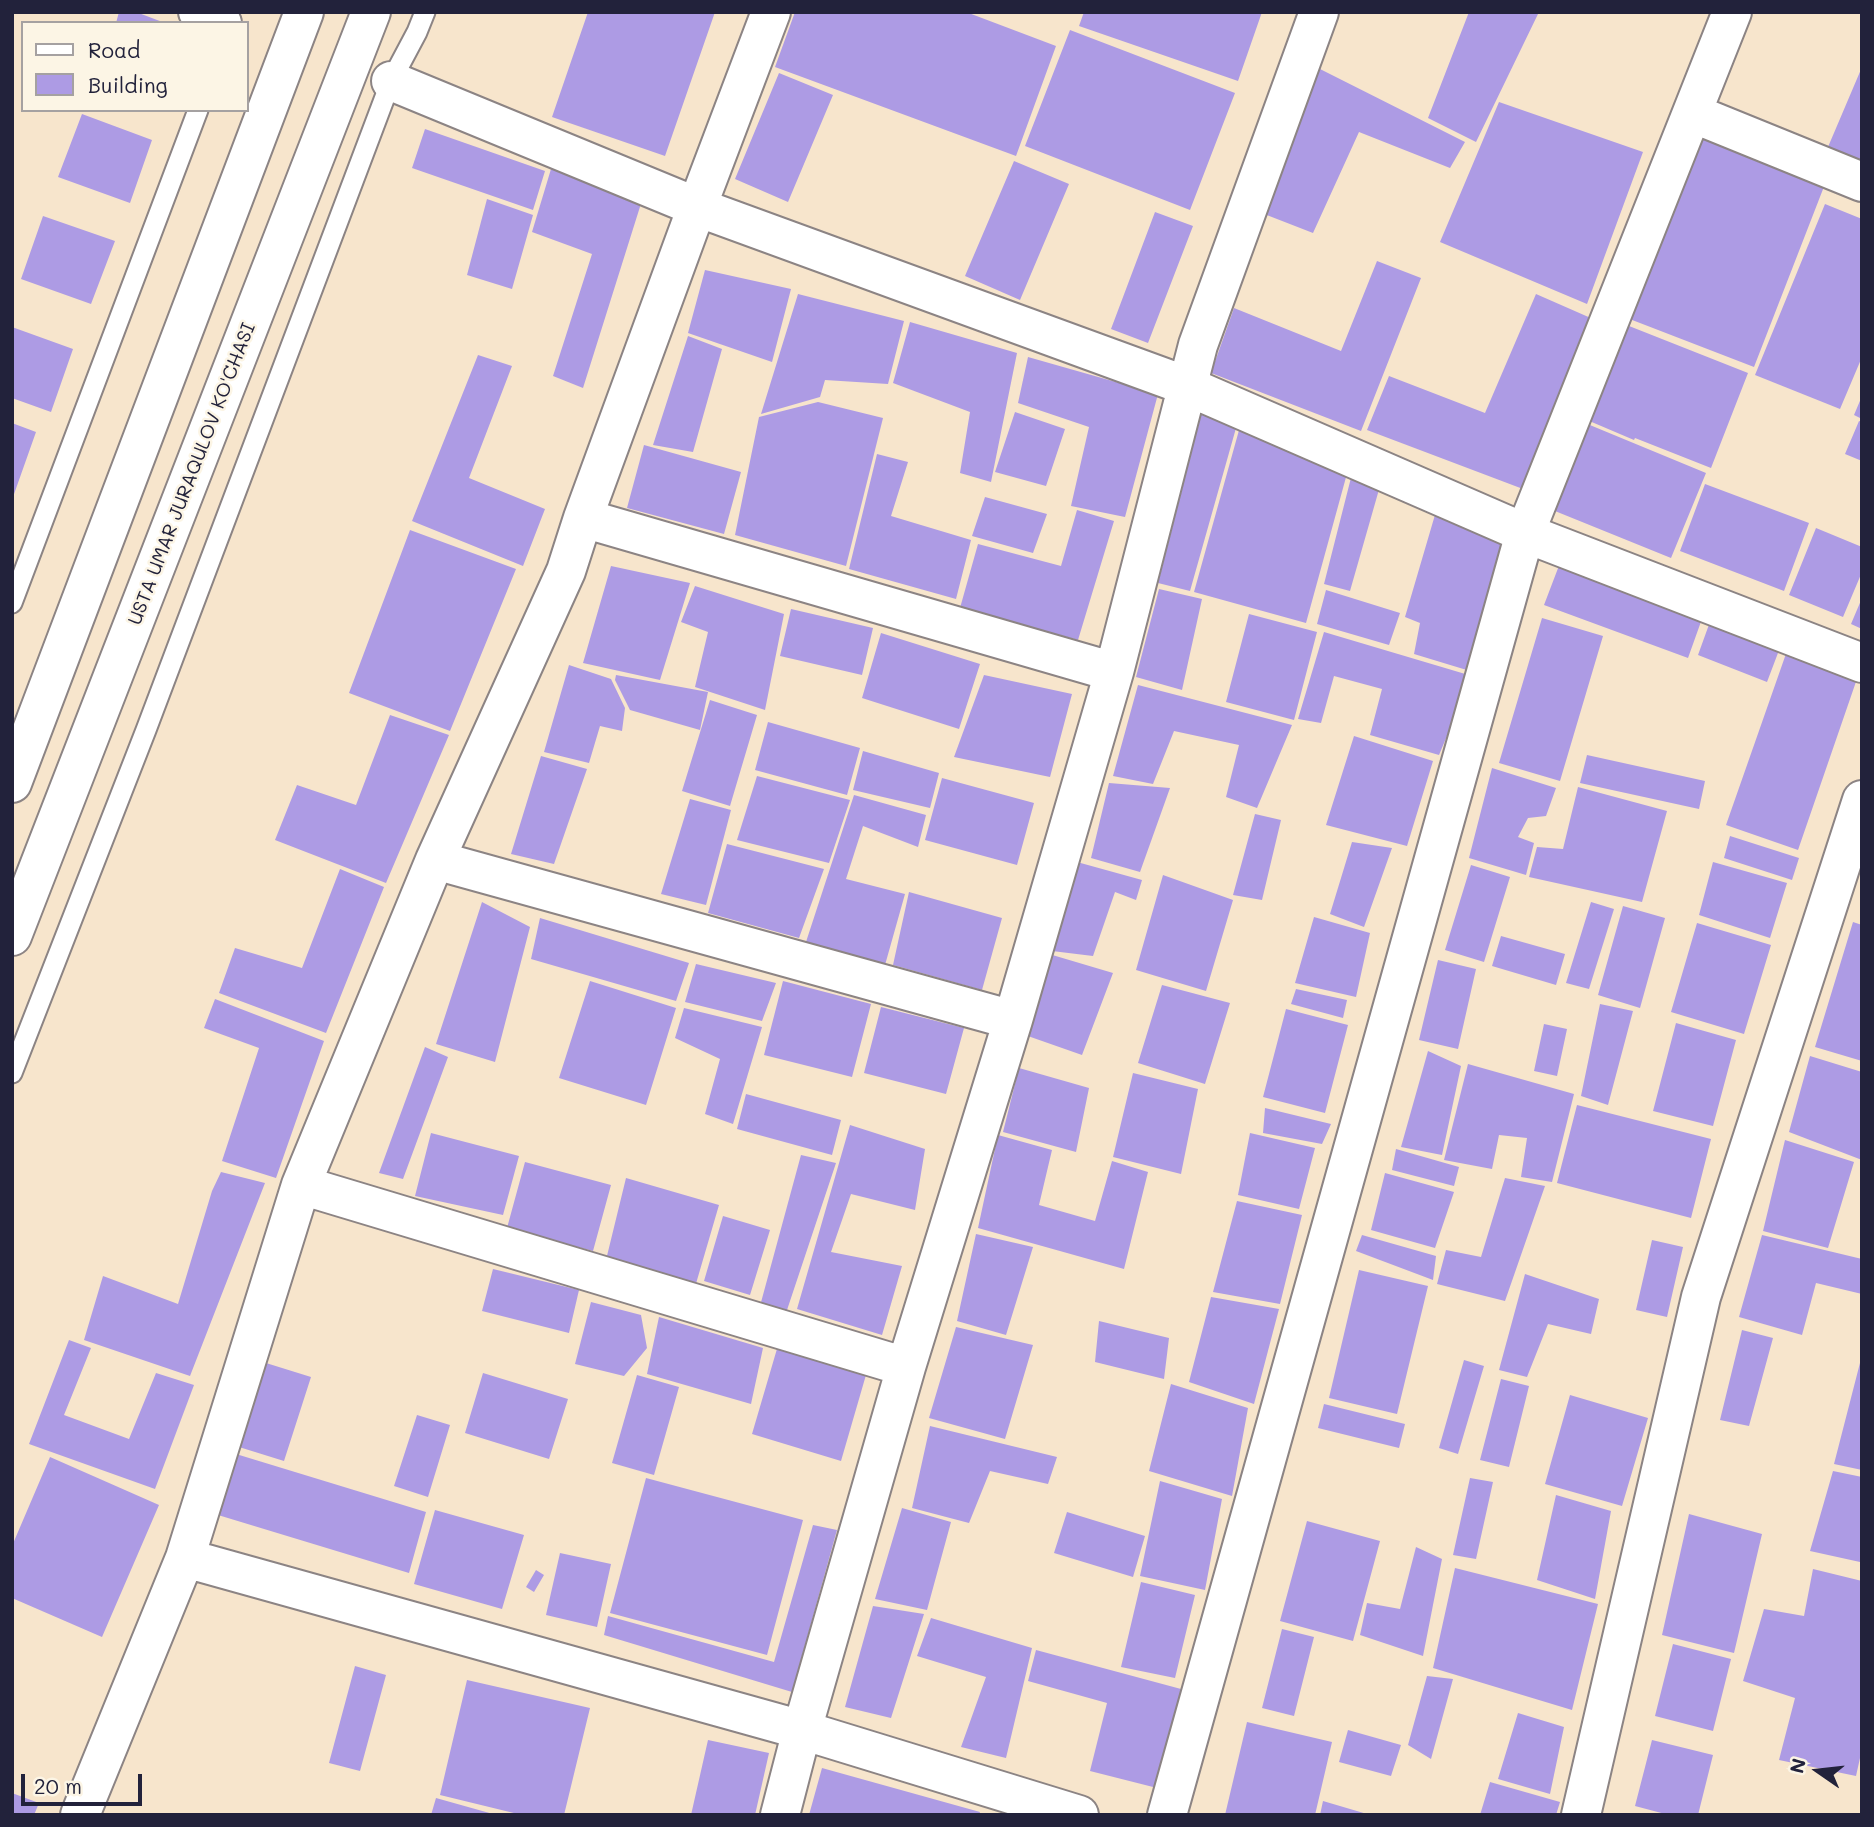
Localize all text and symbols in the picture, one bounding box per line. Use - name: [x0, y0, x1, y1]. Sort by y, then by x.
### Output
- legend: [21, 21, 248, 112]
- text: Road: [88, 36, 140, 63]
- text: Building: [88, 71, 168, 98]
- street label: USTA UMAR JURAQULOV KO'CHASI: [124, 320, 260, 628]
- north arrow: [1783, 1736, 1853, 1806]
- text: N: [1783, 1756, 1811, 1776]
- scale bar: [24, 1760, 145, 1804]
- text: 20 m: [34, 1772, 82, 1799]

